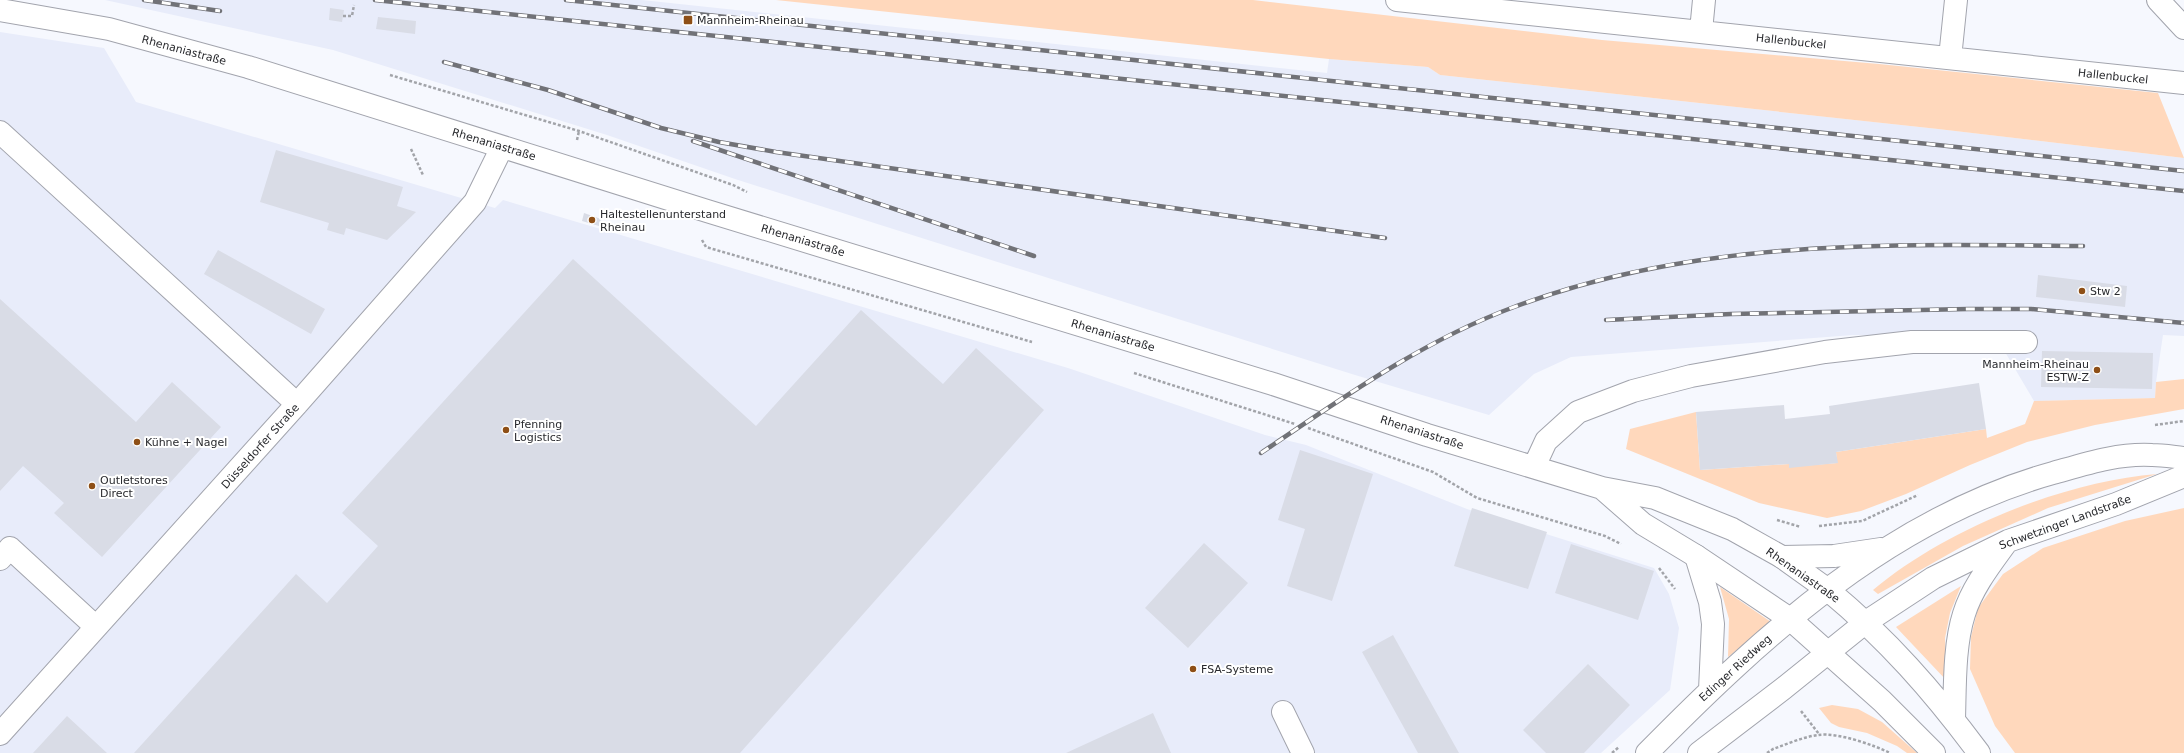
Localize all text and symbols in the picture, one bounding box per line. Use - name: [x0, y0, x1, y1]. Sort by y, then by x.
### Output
- marker: Mannheim-Rheinau: [682, 14, 694, 26]
- place label: Mannheim-Rheinau: [697, 14, 804, 27]
- street label: Hallenbuckel: [1755, 31, 1827, 52]
- street label: Rhenaniastraße: [140, 33, 228, 68]
- street label: Hallenbuckel: [2077, 66, 2149, 87]
- street label: Rhenaniastraße: [450, 126, 538, 163]
- place label: Haltestellenunterstand Rheinau: [600, 208, 726, 234]
- marker: Haltestellenunterstand Rheinau: [587, 215, 597, 225]
- street label: Rhenaniastraße: [759, 222, 847, 259]
- place label: Stw 2: [2090, 285, 2121, 298]
- marker: Stw 2: [2077, 286, 2087, 296]
- street label: Rhenaniastraße: [1069, 317, 1157, 354]
- place label: Mannheim-Rheinau ESTW-Z: [1982, 358, 2089, 384]
- marker: Mannheim-Rheinau ESTW-Z: [2092, 365, 2102, 375]
- street label: Düsseldorfer Straße: [219, 401, 302, 492]
- street label: Rhenaniastraße: [1379, 413, 1465, 452]
- place label: Pfenning Logistics: [514, 418, 562, 444]
- marker: Pfenning Logistics: [501, 425, 511, 435]
- place label: Kühne + Nagel: [145, 436, 227, 449]
- marker: Kühne + Nagel: [132, 437, 142, 447]
- place label: Outletstores Direct: [100, 474, 168, 500]
- marker: Outletstores Direct: [87, 481, 97, 491]
- street label: Schwetzinger Landstraße: [1997, 492, 2133, 552]
- street label: Rhenaniastraße: [1763, 545, 1842, 606]
- street label: Edinger Riedweg: [1696, 632, 1774, 704]
- place label: FSA-Systeme: [1201, 663, 1274, 676]
- marker: FSA-Systeme: [1188, 664, 1198, 674]

